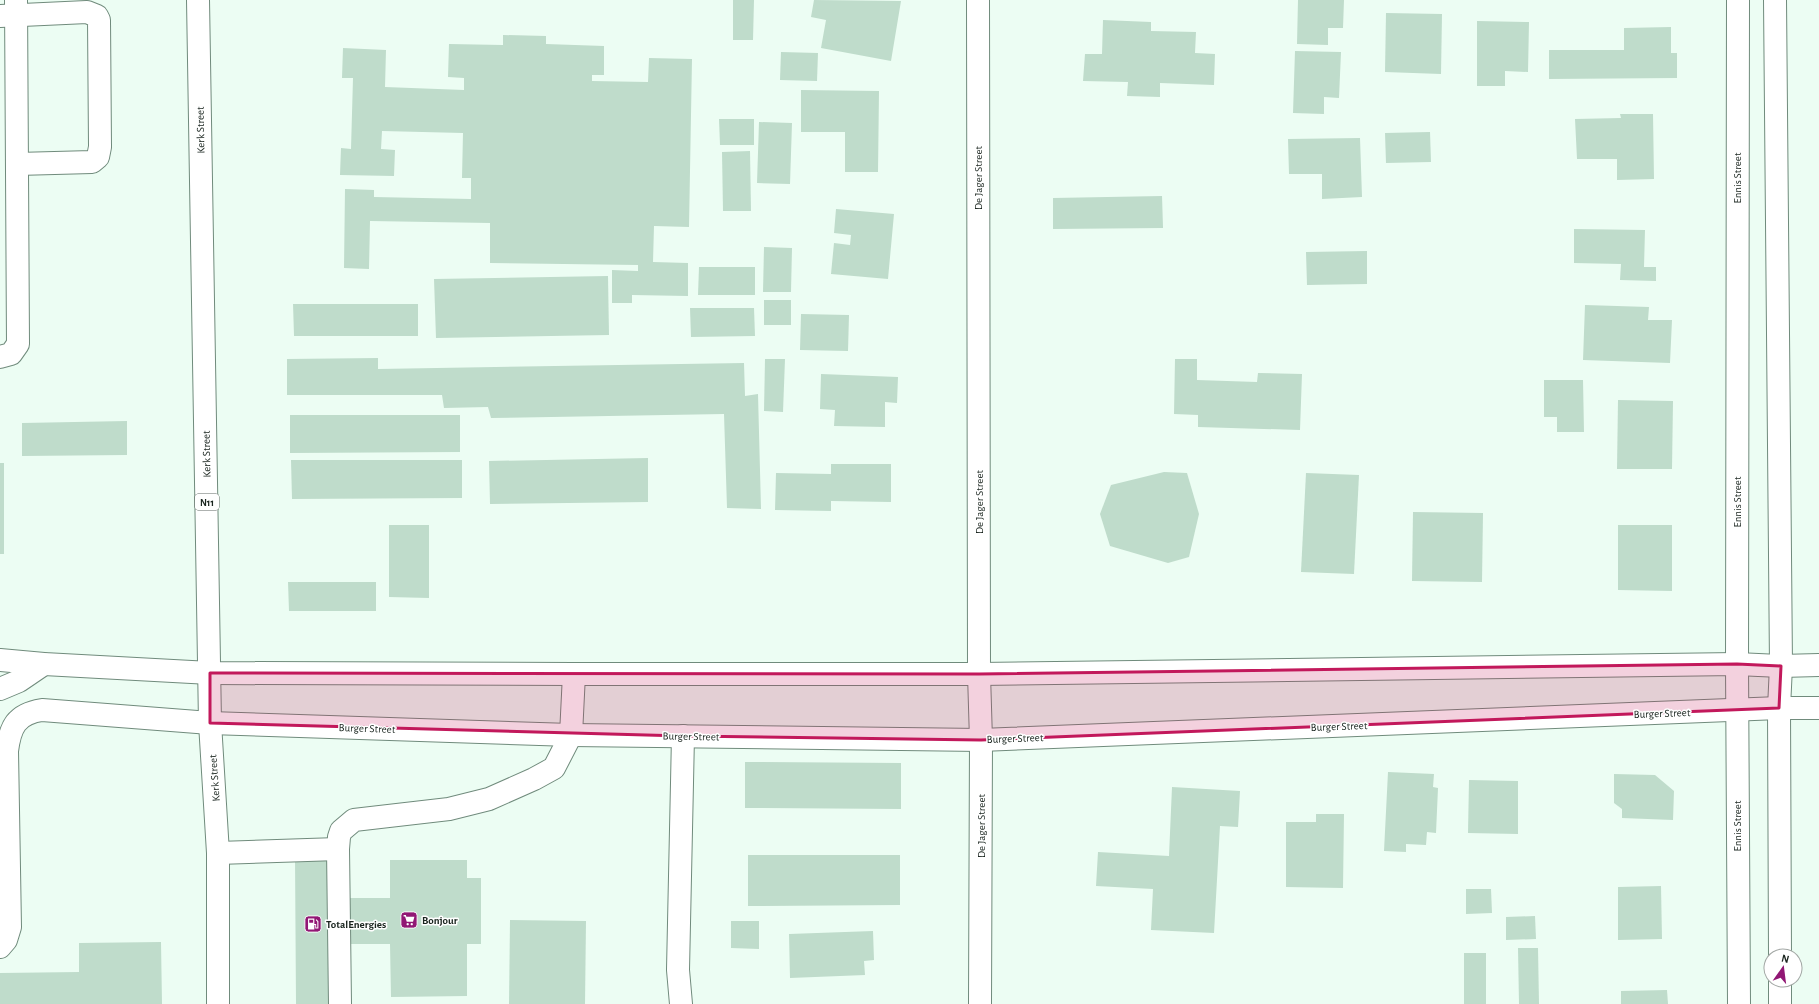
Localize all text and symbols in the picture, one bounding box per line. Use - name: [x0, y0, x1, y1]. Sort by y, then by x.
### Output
- street label: Kerk Street: [195, 106, 206, 154]
- street label: De Jager Street: [973, 146, 984, 210]
- street label: Ennis Street: [1732, 152, 1743, 203]
- street label: Kerk Street: [201, 430, 212, 478]
- street label: De Jager Street: [974, 470, 985, 534]
- street label: Ennis Street: [1732, 476, 1743, 527]
- road number: N11: [195, 494, 219, 510]
- street label: Burger Street: [1634, 707, 1691, 720]
- street label: Burger Street: [1311, 720, 1368, 733]
- street label: Burger Street: [338, 722, 396, 735]
- street label: Burger Street: [663, 731, 720, 743]
- street label: Burger Street: [987, 732, 1044, 745]
- street label: Kerk Street: [207, 754, 222, 802]
- street label: De Jager Street: [976, 794, 987, 858]
- street label: Ennis Street: [1732, 800, 1743, 851]
- supermarket icon: Bonjour: [399, 910, 419, 930]
- fuel station icon: TotalEnergies: [303, 914, 323, 934]
- place label: Bonjour: [422, 915, 458, 926]
- place label: TotalEnergies: [326, 919, 386, 930]
- north arrow: [1763, 948, 1803, 988]
- text: N: [1780, 953, 1790, 965]

